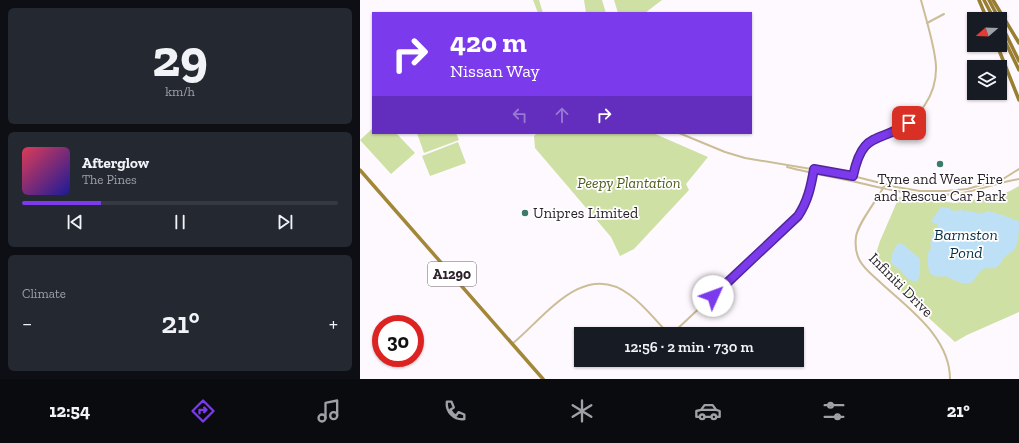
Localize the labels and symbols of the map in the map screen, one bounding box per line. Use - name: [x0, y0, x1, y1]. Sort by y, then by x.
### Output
- north arrow: [967, 12, 1007, 52]
- pin: [892, 106, 926, 140]
- marker: Tyne and Wear Fire and Rescue Car Park: [935, 159, 945, 169]
- place label: Tyne and Wear Fire and Rescue Car Park: [874, 170, 1006, 205]
- park label: Peepy Plantation: [577, 174, 681, 192]
- place label: Unipres Limited: [533, 204, 639, 222]
- marker: Unipres Limited: [520, 208, 530, 218]
- water label: Barmston Pond: [934, 225, 998, 262]
- street label: Infiniti Drive: [865, 249, 937, 321]
- road number: A1290: [428, 262, 476, 286]
- position arrow: [692, 275, 734, 317]
- speed limit sign: 30: [372, 315, 424, 367]

